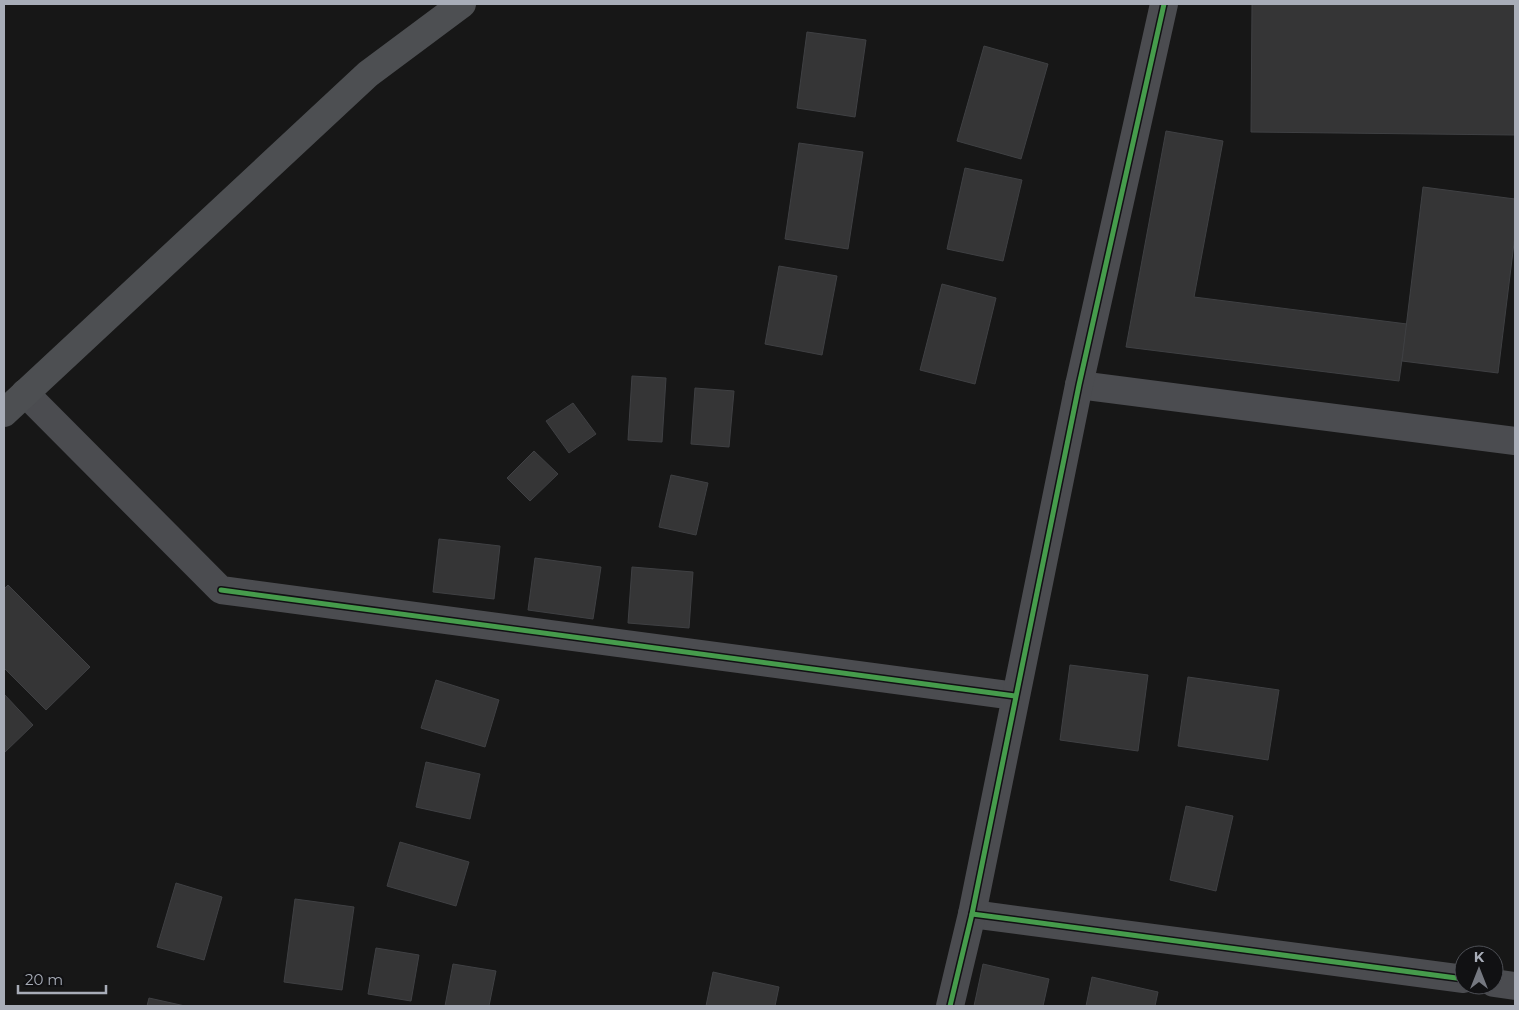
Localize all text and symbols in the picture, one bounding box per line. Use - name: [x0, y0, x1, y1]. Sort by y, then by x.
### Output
- north arrow: [1454, 945, 1504, 995]
- text: K: [1474, 948, 1485, 966]
- scale bar: [18, 962, 105, 994]
- text: 20 m: [25, 970, 63, 989]

